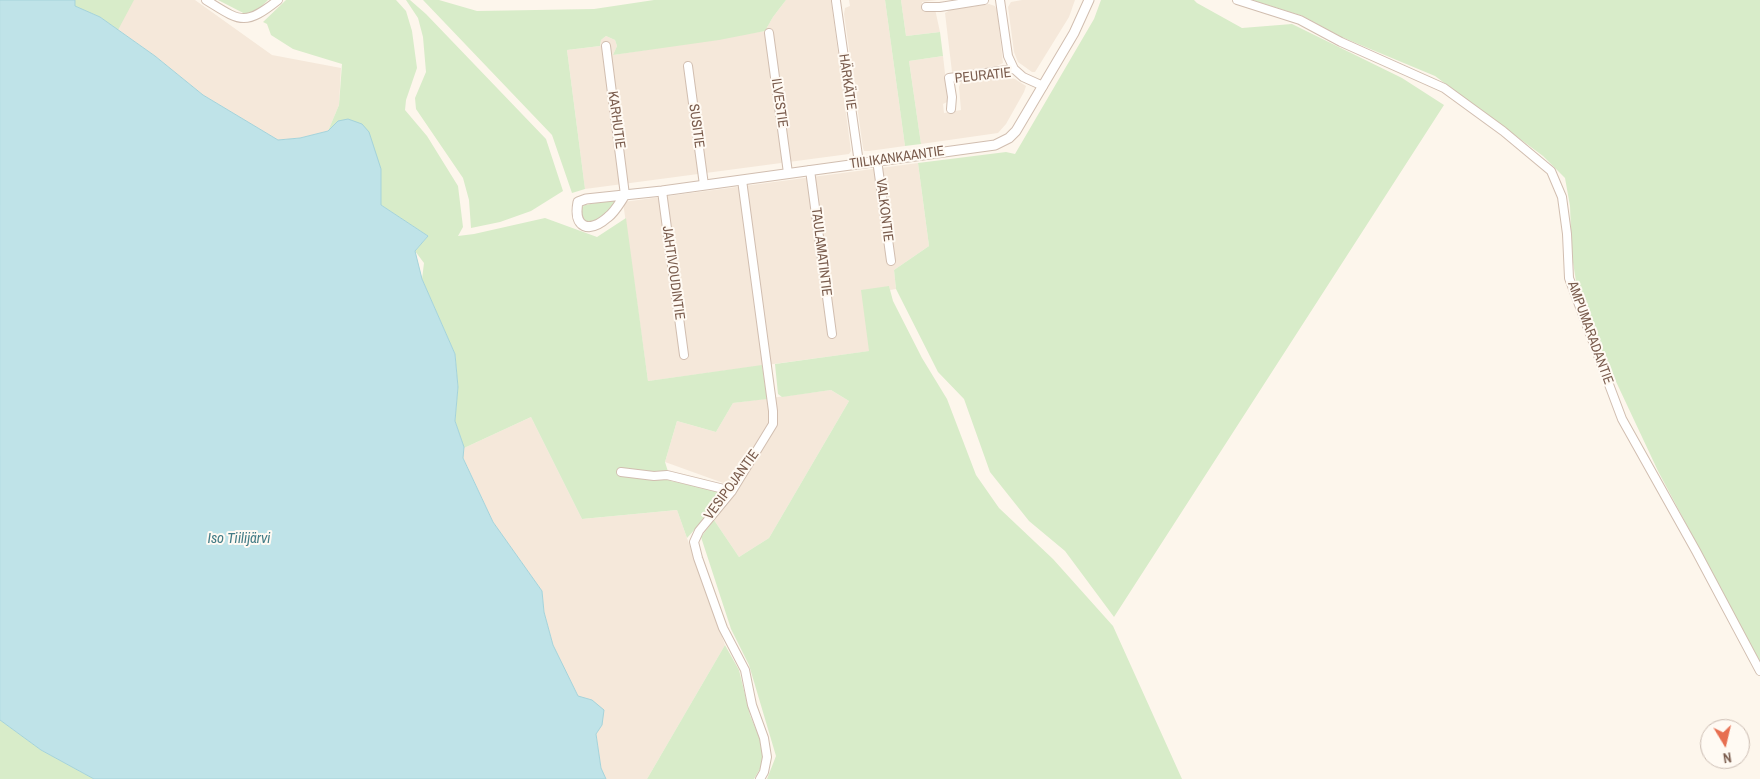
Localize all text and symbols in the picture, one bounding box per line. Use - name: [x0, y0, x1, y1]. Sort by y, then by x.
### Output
- street label: HÄRKÄTIE: [835, 53, 859, 111]
- street label: PEURATIE: [954, 65, 1012, 87]
- street label: ILVESTIE: [767, 77, 791, 129]
- street label: KARHUTIE: [604, 90, 628, 150]
- street label: SUSITIE: [685, 103, 707, 149]
- street label: TIILIKANKAANTIE: [848, 143, 946, 173]
- street label: VALKONTIE: [872, 177, 896, 243]
- street label: TAULAMATINTIE: [807, 207, 835, 297]
- street label: JAHTIVOUDINTIE: [658, 225, 688, 321]
- street label: AMPUMARADANTIE: [1564, 279, 1616, 387]
- street label: VESIPOJANTIE: [701, 447, 763, 523]
- water label: Iso Tiilijärvi: [207, 530, 271, 548]
- north arrow: [1700, 719, 1750, 769]
- text: N: [1722, 748, 1733, 767]

